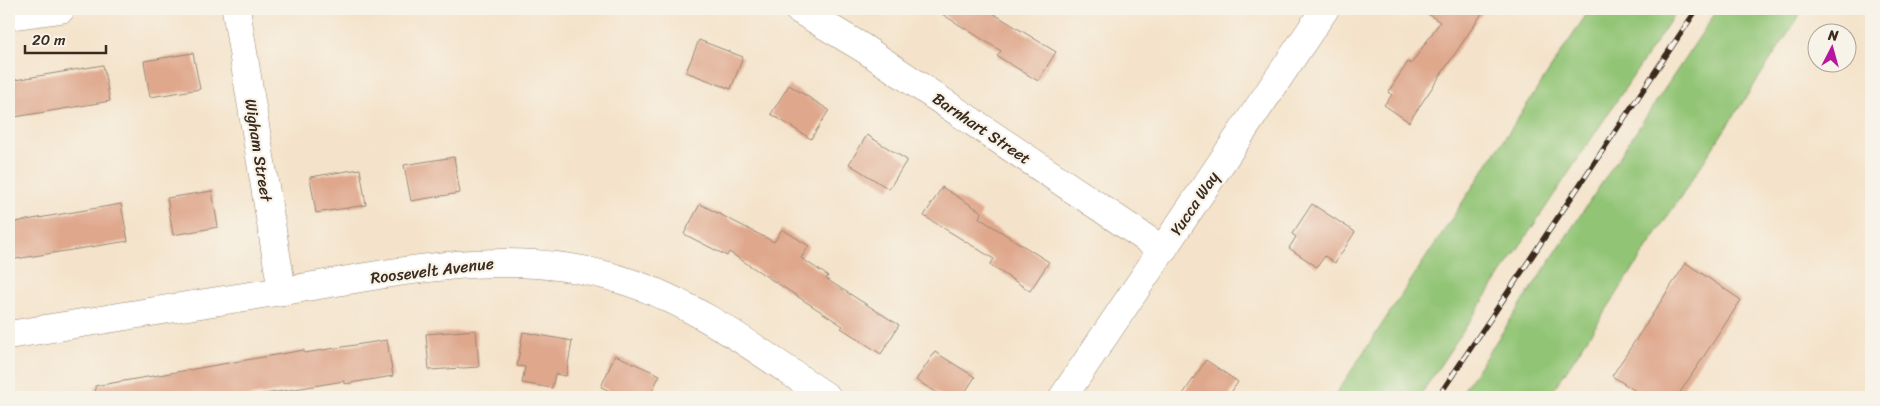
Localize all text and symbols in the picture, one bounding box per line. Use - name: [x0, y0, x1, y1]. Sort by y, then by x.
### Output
- scale bar: [25, 22, 106, 54]
- north arrow: [1808, 22, 1858, 72]
- text: N: [1826, 23, 1840, 49]
- text: 20 m: [32, 27, 66, 53]
- street label: Barnhart Street: [926, 85, 1037, 172]
- street label: Wigham Street: [236, 97, 281, 204]
- street label: Yucca Way: [1162, 164, 1227, 241]
- street label: Roosevelt Avenue: [369, 249, 495, 292]

